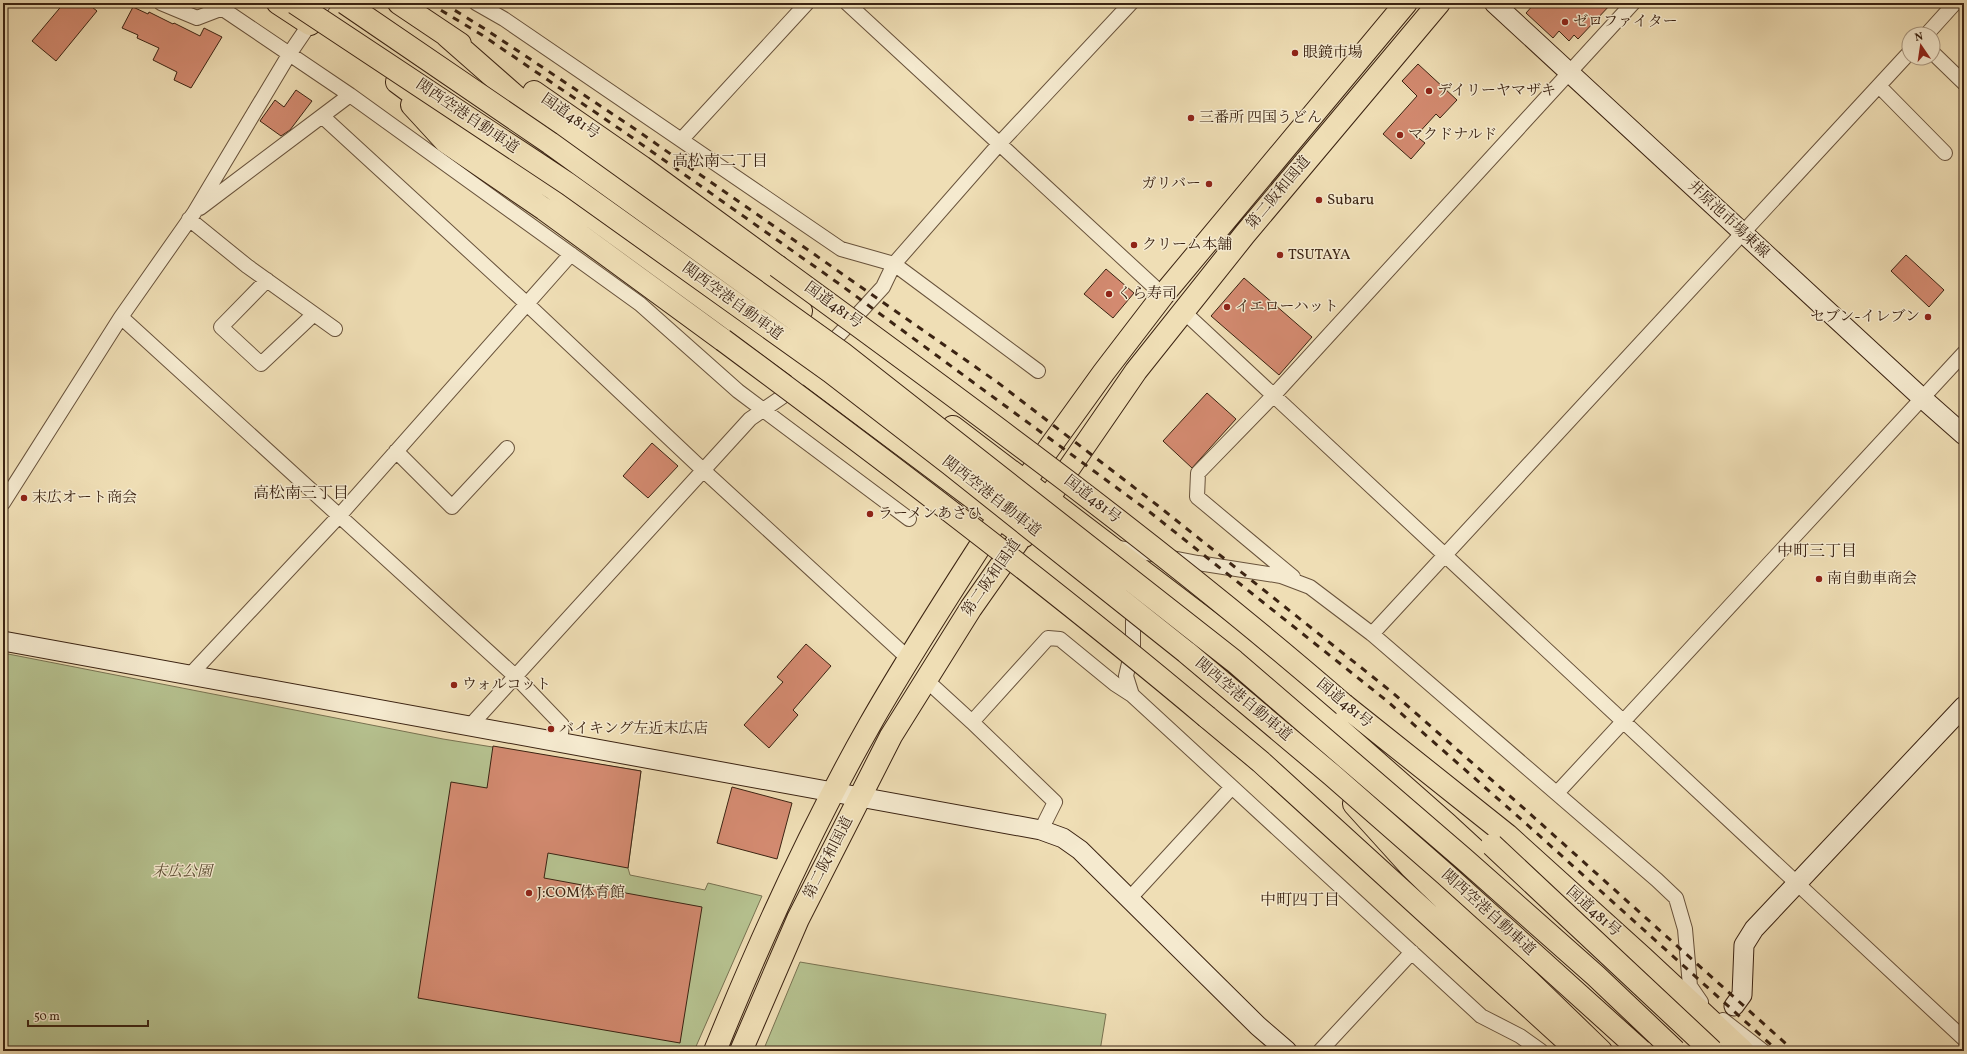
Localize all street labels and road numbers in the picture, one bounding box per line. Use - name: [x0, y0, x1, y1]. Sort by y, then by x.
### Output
- street label: 関西空港自動車道: [411, 75, 523, 159]
- street label: 国道481号: [536, 89, 604, 145]
- street label: 第二阪和国道: [1242, 152, 1316, 234]
- street label: 井原池市場東線: [1682, 177, 1774, 263]
- street label: 関西空港自動車道: [677, 258, 787, 346]
- street label: 国道481号: [800, 278, 866, 334]
- street label: 関西空港自動車道: [937, 452, 1045, 542]
- street label: 国道481号: [1059, 471, 1125, 529]
- street label: 第二阪和国道: [958, 535, 1026, 621]
- street label: 関西空港自動車道: [1190, 653, 1296, 747]
- street label: 国道481号: [1312, 674, 1376, 734]
- street label: 第二阪和国道: [799, 813, 859, 903]
- street label: 関西空港自動車道: [1436, 865, 1540, 961]
- street label: 国道481号: [1561, 882, 1625, 942]

